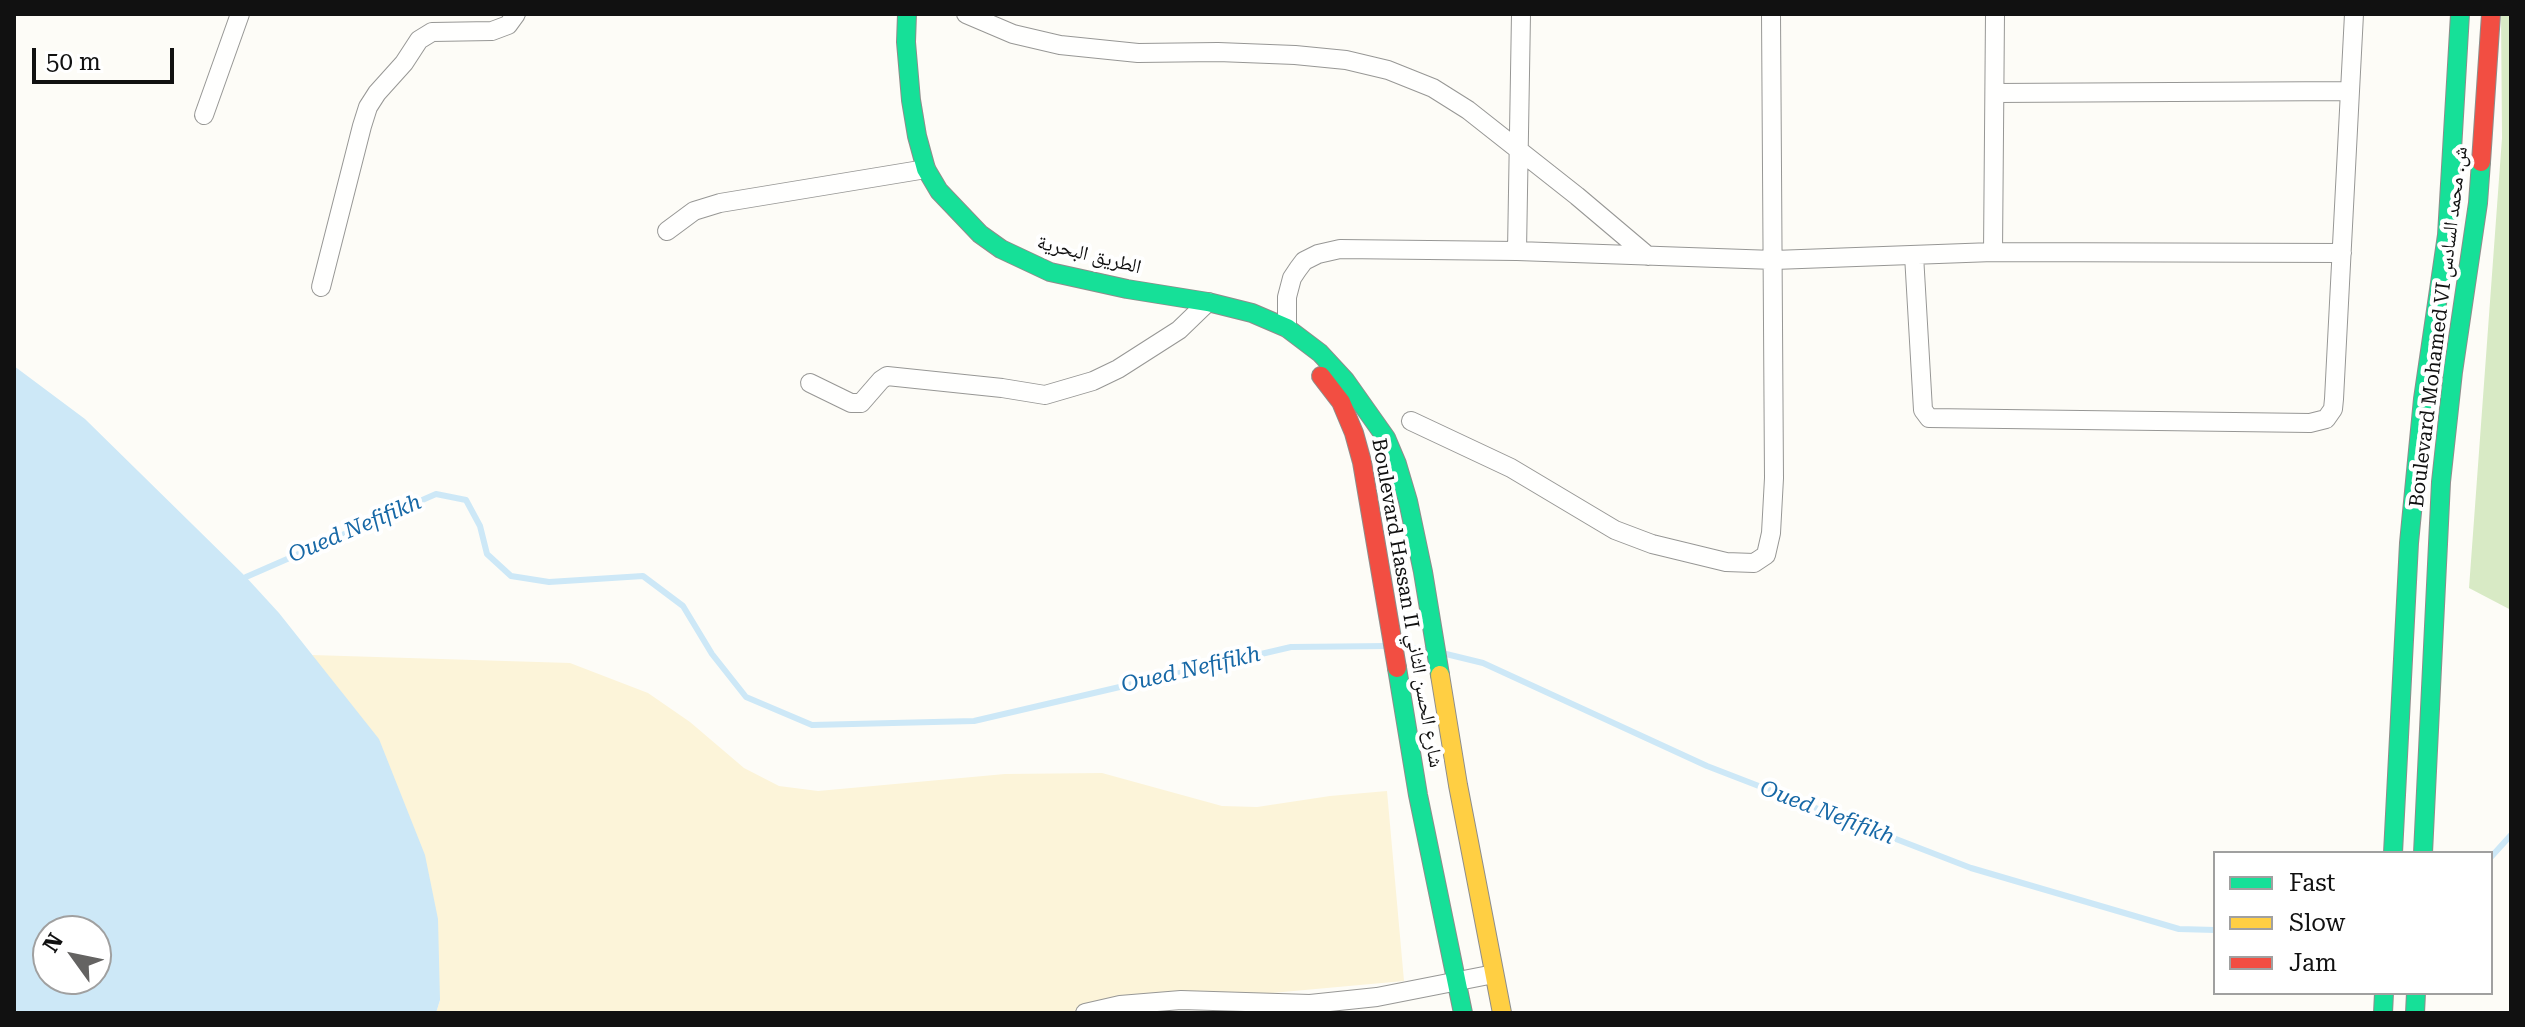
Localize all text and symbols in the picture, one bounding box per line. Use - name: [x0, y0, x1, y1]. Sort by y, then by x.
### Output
- scale bar: [36, 32, 178, 82]
- text: 50 m: [46, 48, 101, 76]
- street label: Boulevard Mohamed VI ش. محمد السادس: [2405, 145, 2473, 509]
- street label: الطريق البحرية: [1034, 230, 1144, 280]
- street label: Boulevard Hassan II شارع الحسن الثاني: [1366, 436, 1448, 770]
- water label: Oued Nefifikh: [284, 489, 426, 569]
- water label: Oued Nefifikh: [1119, 641, 1263, 699]
- water label: Oued Nefifikh: [1756, 775, 1898, 851]
- legend: [2213, 851, 2493, 995]
- text: Fast: [2289, 869, 2336, 897]
- text: Slow: [2289, 909, 2345, 937]
- north arrow: [32, 915, 112, 995]
- text: N: [38, 929, 68, 957]
- text: Jam: [2289, 949, 2337, 977]

